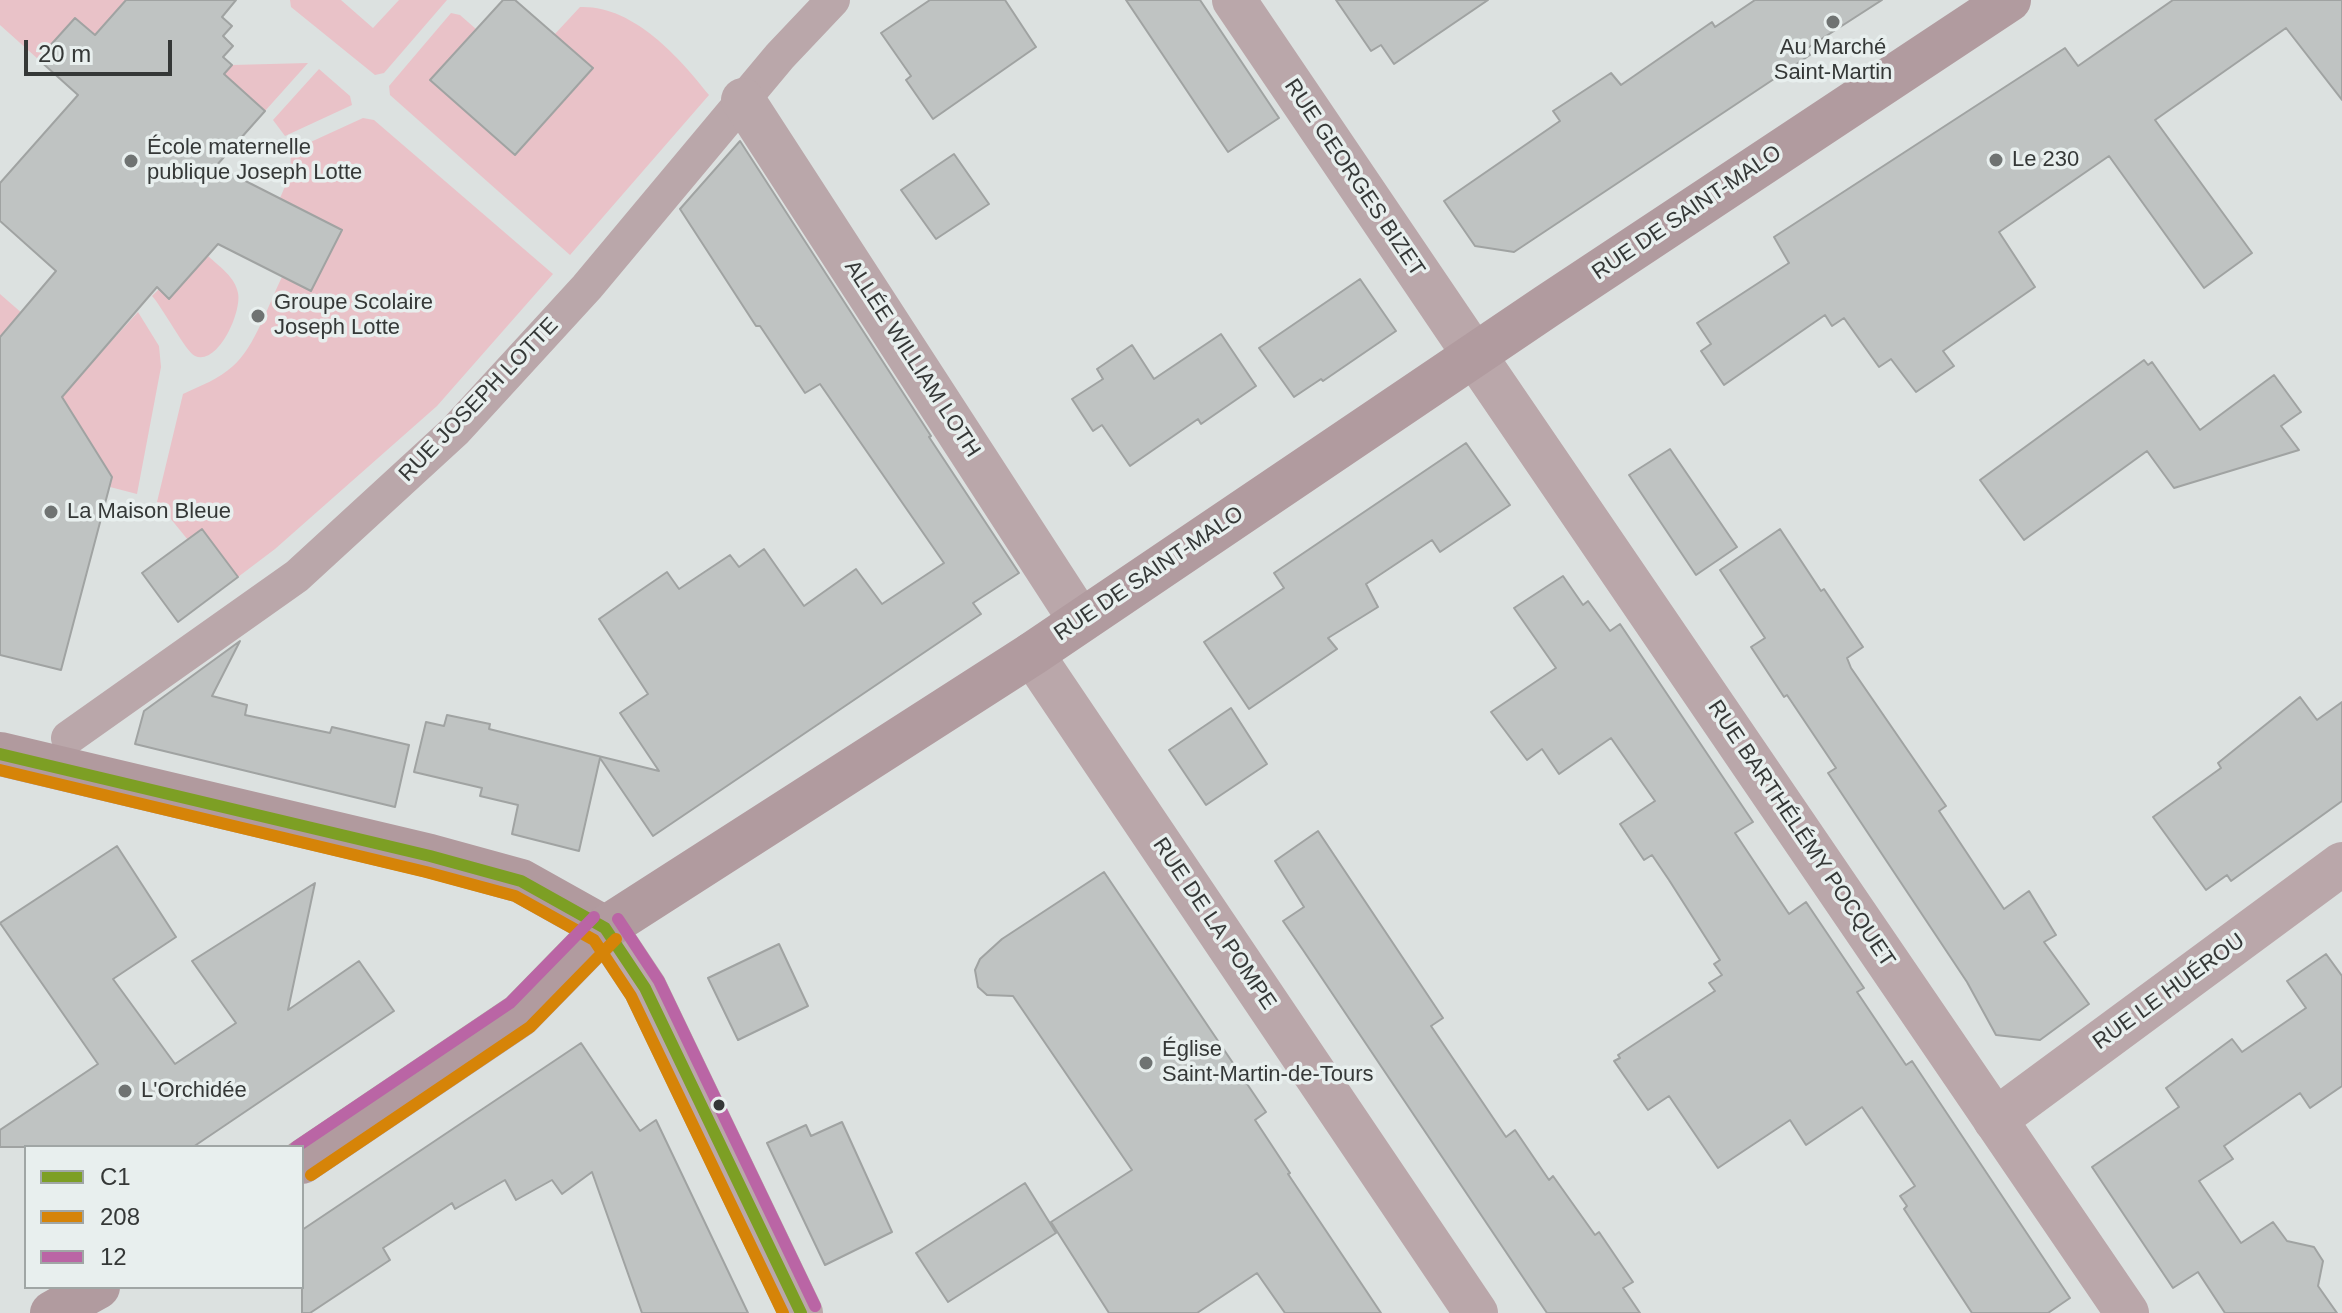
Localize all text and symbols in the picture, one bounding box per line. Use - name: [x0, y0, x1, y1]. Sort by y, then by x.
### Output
- marker: Au Marché Saint-Martin: [1824, 13, 1842, 31]
- scale bar: [28, 24, 176, 74]
- place label: Au Marché Saint-Martin: [1774, 35, 1892, 86]
- text: 20 m: [38, 40, 91, 67]
- street label: RUE GEORGES BIZET: [1278, 74, 1430, 282]
- place label: École maternelle publique Joseph Lotte: [147, 135, 362, 186]
- street label: RUE DE SAINT-MALO: [1587, 140, 1787, 286]
- place label: Le 230: [2012, 147, 2079, 173]
- marker: Le 230: [1987, 151, 2005, 169]
- marker: École maternelle publique Joseph Lotte: [122, 152, 140, 170]
- street label: ALLÉE WILLIAM LOTH: [838, 255, 986, 463]
- place label: Groupe Scolaire Joseph Lotte: [274, 290, 433, 342]
- marker: Groupe Scolaire Joseph Lotte: [249, 307, 267, 325]
- street label: RUE JOSEPH LOTTE: [394, 313, 564, 487]
- place label: La Maison Bleue: [67, 499, 231, 525]
- street label: RUE DE SAINT-MALO: [1049, 501, 1249, 647]
- marker: La Maison Bleue: [42, 503, 60, 521]
- street label: RUE BARTHÉLÉMY POCQUET: [1702, 696, 1900, 972]
- street label: RUE DE LA POMPE: [1147, 833, 1281, 1015]
- street label: RUE LE HUÉROU: [2088, 928, 2250, 1056]
- place label: Église Saint-Martin-de-Tours: [1162, 1037, 1374, 1088]
- marker: Église Saint-Martin-de-Tours: [1137, 1054, 1155, 1072]
- place label: L'Orchidée: [141, 1078, 247, 1104]
- marker: L'Orchidée: [116, 1082, 134, 1100]
- unlabelled marker: [711, 1097, 727, 1113]
- legend: [24, 1145, 304, 1289]
- text: C1: [100, 1163, 131, 1190]
- text: 208: [100, 1203, 140, 1230]
- text: 12: [100, 1243, 127, 1270]

